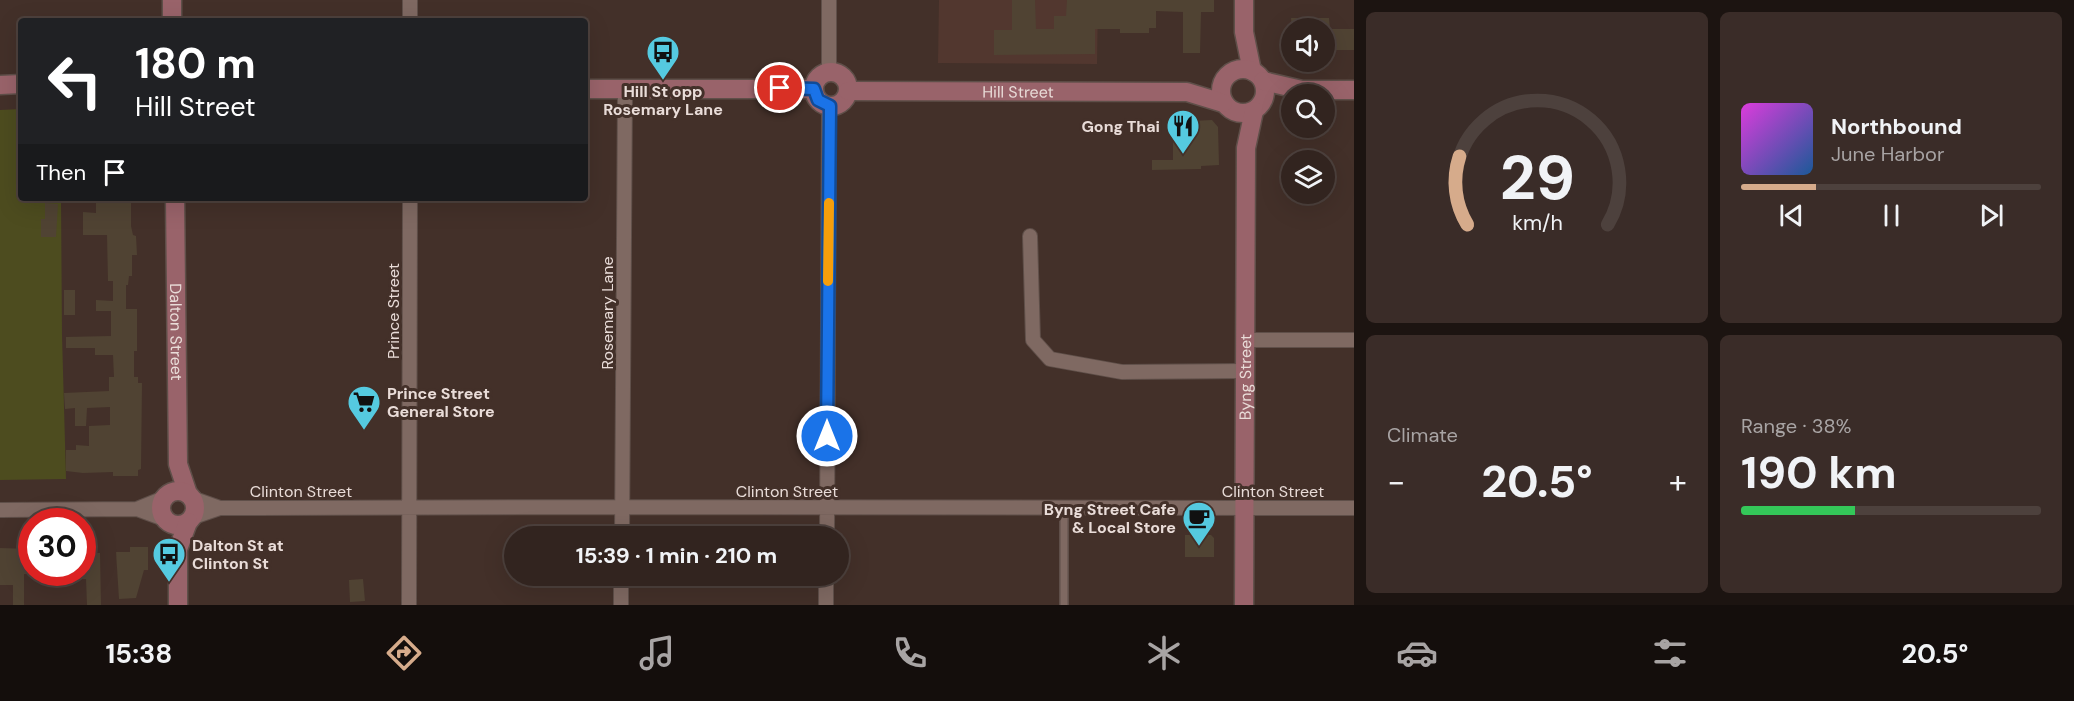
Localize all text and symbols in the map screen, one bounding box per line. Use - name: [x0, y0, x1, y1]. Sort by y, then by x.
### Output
- map controls: [1281, 18, 1335, 204]
- button: sound: [1281, 18, 1335, 72]
- bus stop icon: Hill St opp Rosemary Lane: [645, 34, 681, 81]
- text: 180 m: [135, 36, 256, 91]
- icon: left: [36, 42, 114, 120]
- pin: [754, 62, 805, 113]
- icon: arrive: [763, 71, 796, 104]
- place label: Hill St opp Rosemary Lane: [603, 81, 723, 120]
- street label: Hill Street: [982, 81, 1054, 103]
- button: search: [1281, 84, 1335, 138]
- text: Hill Street: [135, 89, 256, 124]
- restaurant icon: Gong Thai: [1165, 108, 1201, 155]
- text: Northbound: [1831, 112, 1962, 141]
- place label: Gong Thai: [1081, 116, 1160, 137]
- text: 29: [1499, 137, 1575, 218]
- text: June Harbor: [1831, 141, 1944, 167]
- button: layers: [1281, 150, 1335, 204]
- icon: arrive: [98, 156, 131, 189]
- text: Then: [36, 158, 86, 187]
- icon: previous: [1775, 199, 1808, 232]
- icon: pause: [1875, 199, 1908, 232]
- icon: next: [1975, 199, 2008, 232]
- text: km/h: [1512, 209, 1562, 237]
- street label: Rosemary Lane: [597, 256, 618, 370]
- street label: Prince Street: [383, 263, 404, 359]
- street label: Dalton Street: [165, 283, 187, 381]
- street label: Byng Street: [1235, 334, 1256, 420]
- place label: Prince Street General Store: [387, 383, 495, 422]
- supermarket icon: Prince Street General Store: [346, 384, 382, 431]
- position arrow: [795, 404, 859, 468]
- text: Range · 38%: [1741, 413, 1851, 439]
- text: Climate: [1387, 422, 1458, 448]
- text: 190 km: [1741, 443, 1897, 502]
- text: 20.5°: [1481, 452, 1593, 511]
- text: −: [1387, 460, 1405, 503]
- text: +: [1669, 460, 1687, 503]
- street label: Clinton Street: [250, 481, 352, 502]
- street label: Clinton Street: [736, 481, 838, 502]
- street label: Clinton Street: [1222, 481, 1324, 502]
- place label: Byng Street Cafe & Local Store: [1044, 499, 1176, 538]
- cafe icon: Byng Street Cafe & Local Store: [1181, 500, 1217, 547]
- speed limit sign: 30: [18, 508, 96, 586]
- place label: Dalton St at Clinton St: [192, 535, 284, 574]
- bus stop icon: Dalton St at Clinton St: [151, 536, 187, 583]
- text: 15:39 · 1 min · 210 m: [576, 541, 777, 570]
- icon: directions: [383, 632, 425, 674]
- icon: music: [636, 632, 678, 674]
- icon: phone: [889, 632, 931, 674]
- icon: climate: [1143, 632, 1185, 674]
- icon: car: [1396, 632, 1438, 674]
- icon: filters: [1649, 632, 1691, 674]
- text: 15:38: [106, 636, 172, 671]
- text: 20.5°: [1902, 636, 1968, 671]

